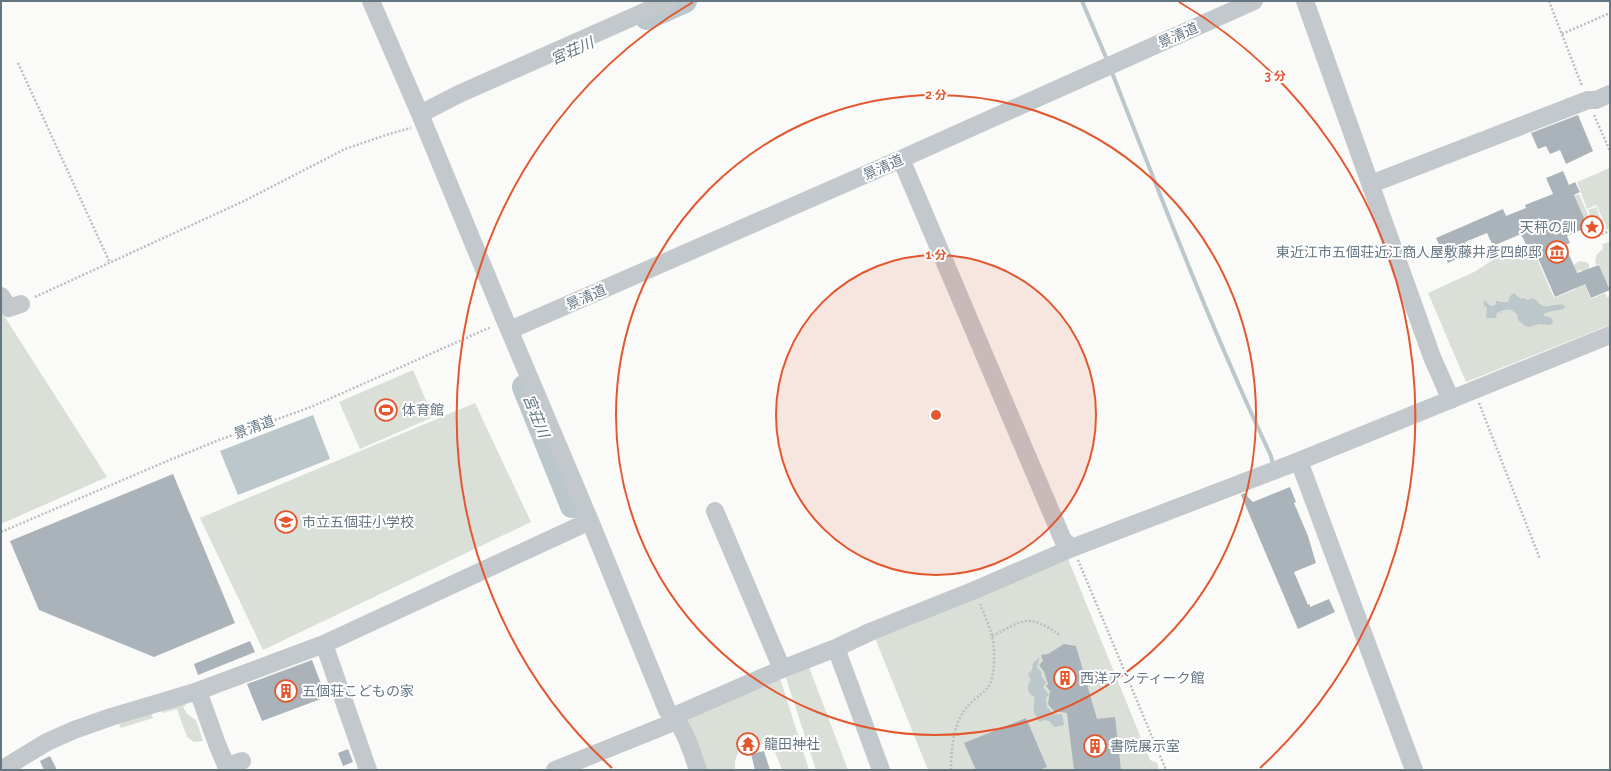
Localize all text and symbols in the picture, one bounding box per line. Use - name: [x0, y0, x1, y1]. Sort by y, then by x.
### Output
- street label: 景清道: [1156, 19, 1200, 51]
- water label: 宮荘川: [548, 33, 598, 68]
- text: 3 分: [1264, 69, 1286, 83]
- text: 2 分: [925, 88, 947, 102]
- street label: 景清道: [861, 151, 905, 183]
- place icon: 天秤の訓: [1579, 214, 1605, 240]
- place label: 天秤の訓: [1520, 219, 1576, 235]
- museum icon: 東近江市五個荘近江商人屋敷藤井彦四郎邸: [1544, 239, 1570, 265]
- place label: 東近江市五個荘近江商人屋敷藤井彦四郎邸: [1276, 244, 1542, 260]
- text: 1 分: [926, 248, 946, 262]
- street label: 景清道: [564, 281, 608, 313]
- water label: 宮荘川: [519, 392, 554, 442]
- sports icon: 体育館: [373, 397, 399, 423]
- place label: 体育館: [402, 402, 444, 418]
- centre of rings: [929, 408, 943, 422]
- street label: 景清道: [232, 412, 276, 442]
- school or university icon: 市立五個荘小学校: [273, 509, 299, 535]
- place label: 市立五個荘小学校: [302, 514, 414, 530]
- building icon: 西洋アンティーク館: [1052, 665, 1078, 691]
- place label: 西洋アンティーク館: [1080, 670, 1205, 686]
- building icon: 五個荘こどもの家: [273, 678, 299, 704]
- place label: 五個荘こどもの家: [302, 683, 414, 699]
- temple icon: 龍田神社: [735, 731, 761, 757]
- building icon: 書院展示室: [1082, 733, 1108, 759]
- place label: 龍田神社: [764, 736, 820, 752]
- place label: 書院展示室: [1110, 738, 1180, 754]

